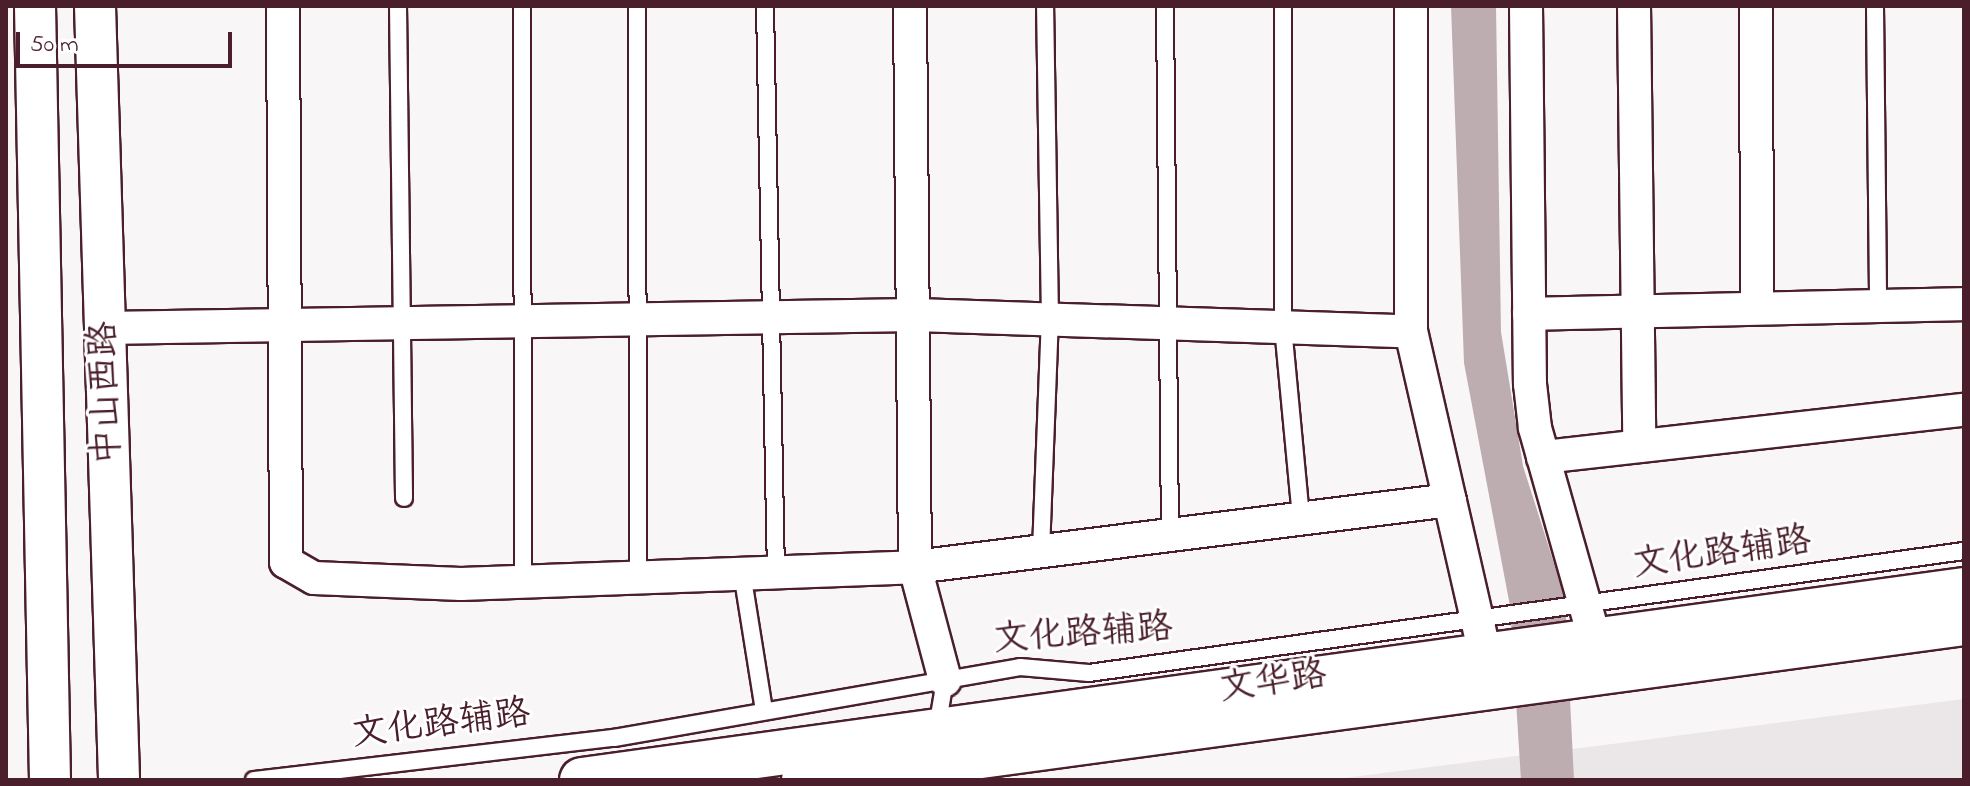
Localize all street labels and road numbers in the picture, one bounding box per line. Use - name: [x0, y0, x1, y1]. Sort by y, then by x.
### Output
- street label: 中山西路: [83, 320, 131, 466]
- street label: 文化路辅路: [1630, 520, 1814, 588]
- street label: 文化路辅路: [992, 607, 1174, 663]
- street label: 文华路: [1217, 654, 1329, 712]
- street label: 文化路辅路: [349, 693, 533, 757]

